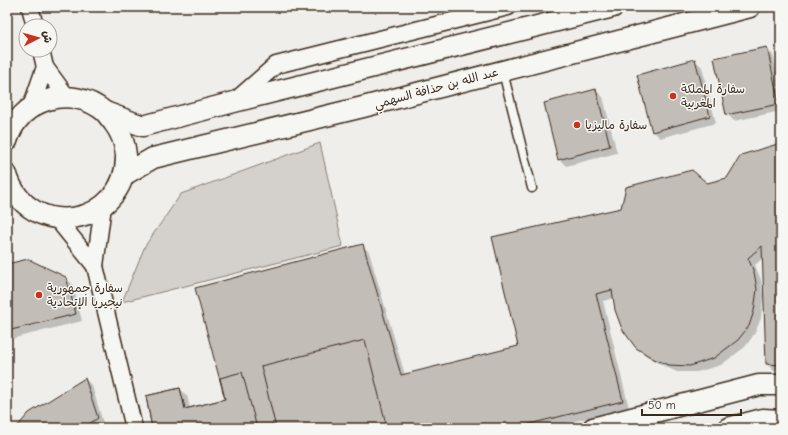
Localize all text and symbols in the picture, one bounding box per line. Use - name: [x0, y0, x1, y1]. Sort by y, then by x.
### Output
- north arrow: [18, 18, 58, 58]
- text: ش: [40, 30, 55, 44]
- street label: عبد الله بن حذافة السهمي: [373, 65, 500, 115]
- place label: سفارة المملكة المغربية: [681, 82, 745, 111]
- marker: سفارة المملكة المغربية: [668, 91, 678, 101]
- place label: سفارة ماليزيا: [585, 118, 647, 132]
- marker: سفارة ماليزيا: [572, 120, 582, 130]
- place label: سفارة جمهورية نيجيريا الإتحادية: [47, 281, 123, 310]
- marker: سفارة جمهورية نيجيريا الإتحادية: [34, 290, 44, 300]
- scale bar: [642, 391, 741, 417]
- text: 50 m: [648, 398, 676, 412]

